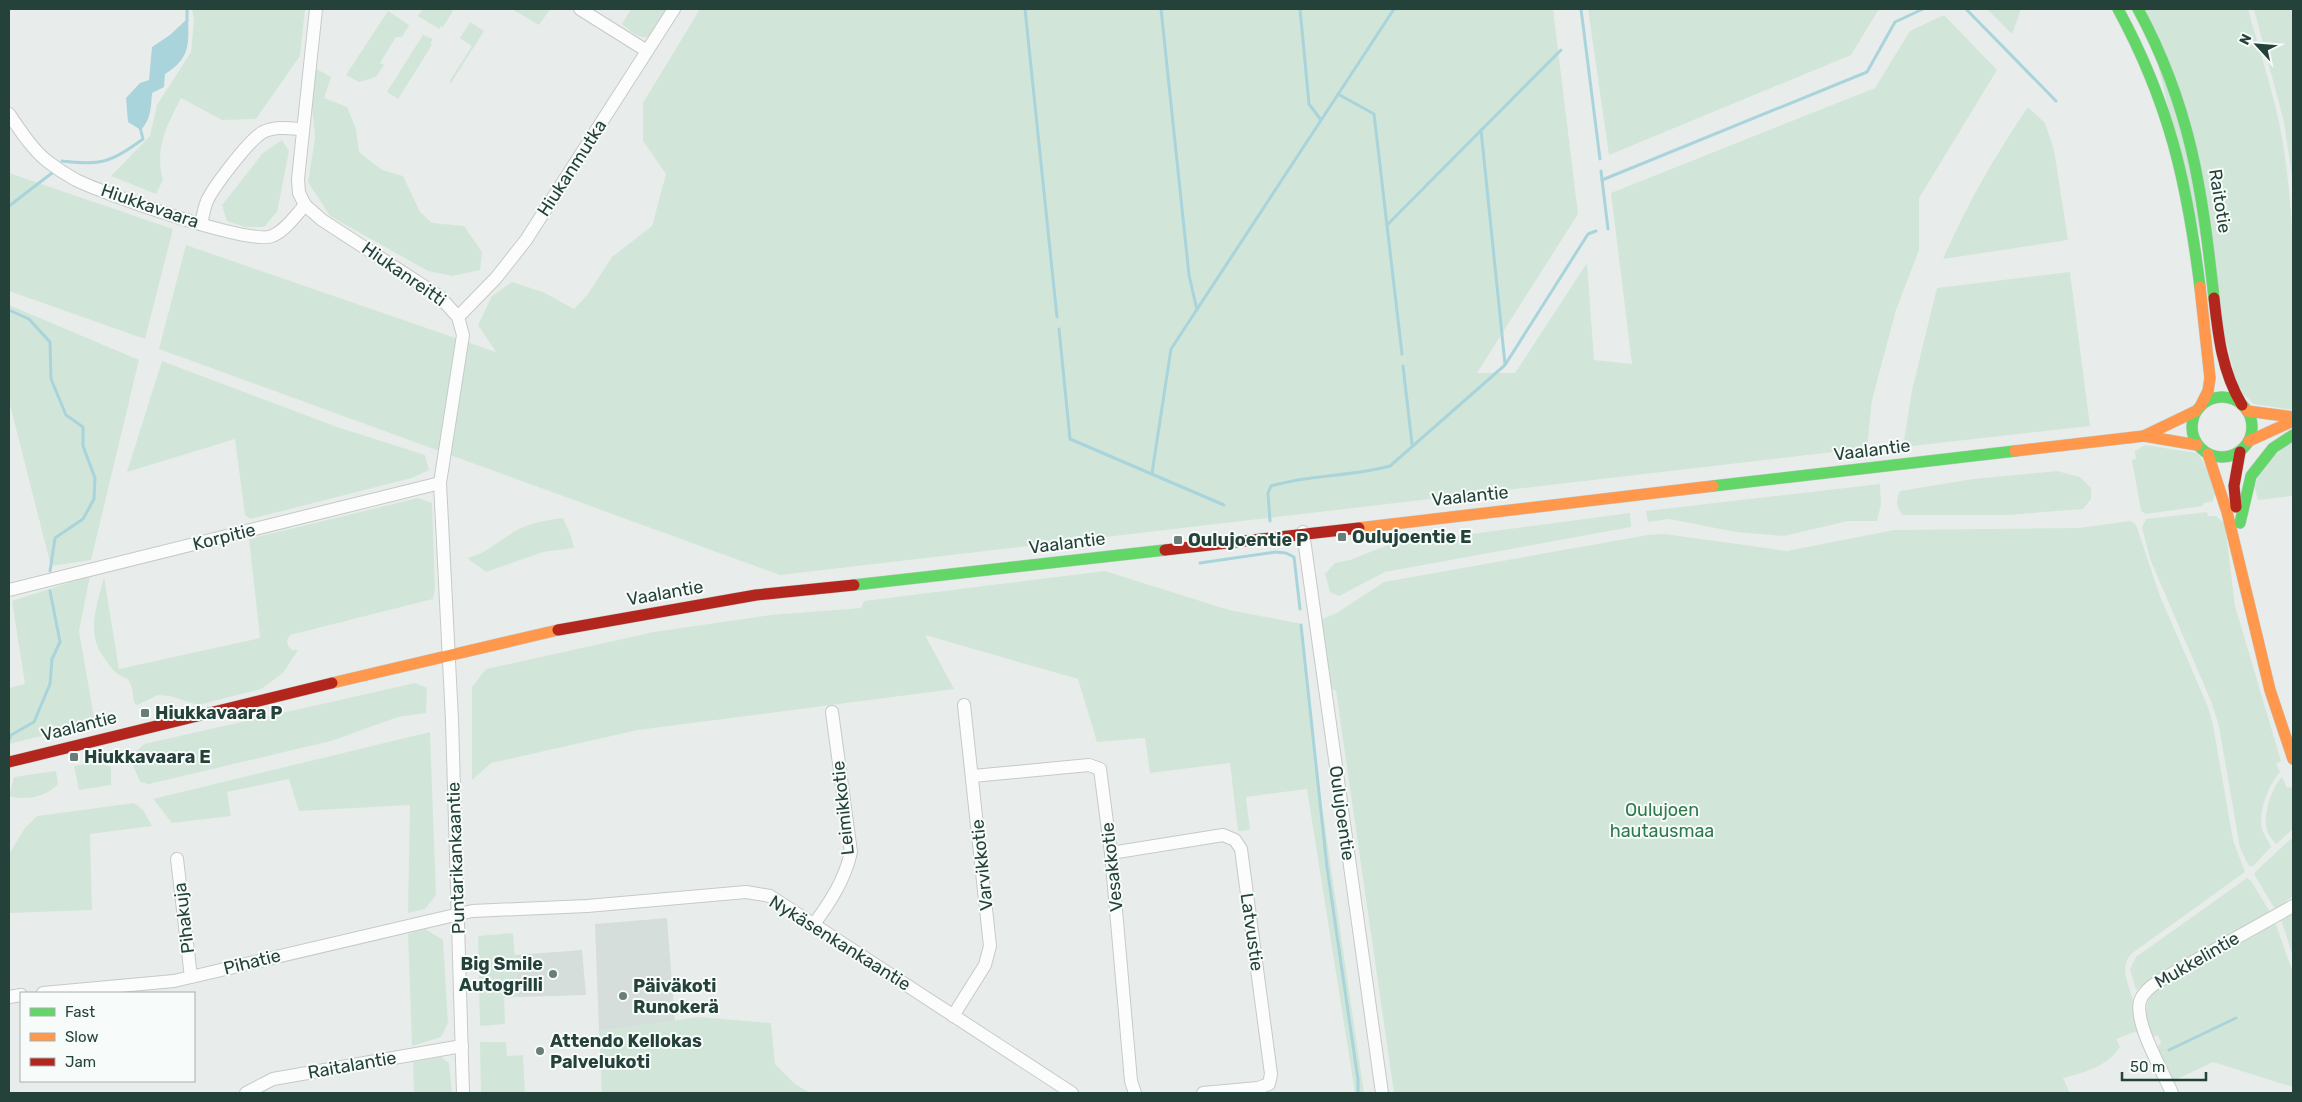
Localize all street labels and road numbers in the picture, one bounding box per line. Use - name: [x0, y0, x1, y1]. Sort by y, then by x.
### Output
- street label: Hiukanmutka: [533, 115, 611, 221]
- street label: Raitotie: [2204, 167, 2236, 235]
- street label: Hiukkavaara: [98, 179, 202, 233]
- street label: Hiukanreitti: [358, 237, 450, 311]
- street label: Vaalantie: [1832, 434, 1912, 466]
- street label: Vaalantie: [1430, 481, 1510, 511]
- street label: Korpitie: [190, 519, 258, 555]
- street label: Vaalantie: [1027, 527, 1107, 559]
- street label: Vaalantie: [625, 575, 705, 611]
- street label: Vaalantie: [39, 706, 119, 746]
- street label: Leimikkotie: [827, 760, 859, 856]
- street label: Oulujoentie: [1324, 764, 1360, 862]
- street label: Puntarikankaantie: [442, 781, 470, 935]
- street label: Varvikkotie: [966, 818, 998, 912]
- street label: Vesakkotie: [1096, 821, 1128, 913]
- street label: Pihakuja: [169, 881, 199, 955]
- street label: Nykäsenkankaantie: [765, 891, 915, 995]
- street label: Latvustie: [1236, 892, 1268, 972]
- street label: Mukkelintie: [2151, 927, 2243, 993]
- street label: Pihatie: [221, 944, 283, 980]
- street label: Raitalantie: [306, 1046, 398, 1084]

